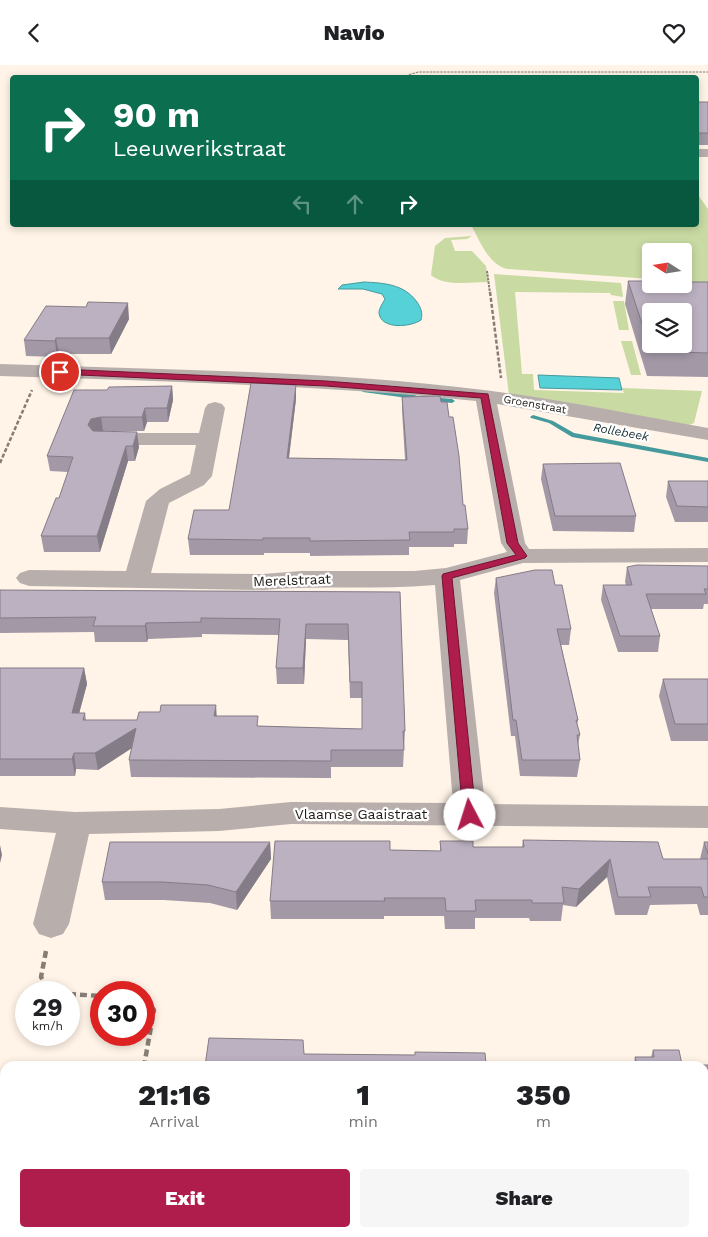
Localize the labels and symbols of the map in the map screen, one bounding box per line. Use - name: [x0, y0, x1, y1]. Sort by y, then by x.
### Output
- north arrow: [642, 243, 692, 293]
- pin: [39, 351, 81, 393]
- street label: Groenstraat: [502, 393, 568, 416]
- water label: Rollebeek: [592, 420, 650, 444]
- street label: Merelstraat: [253, 571, 331, 589]
- position arrow: [443, 788, 495, 840]
- street label: Vlaamse Gaaistraat: [295, 806, 427, 822]
- speed limit sign: 30: [90, 981, 155, 1046]

